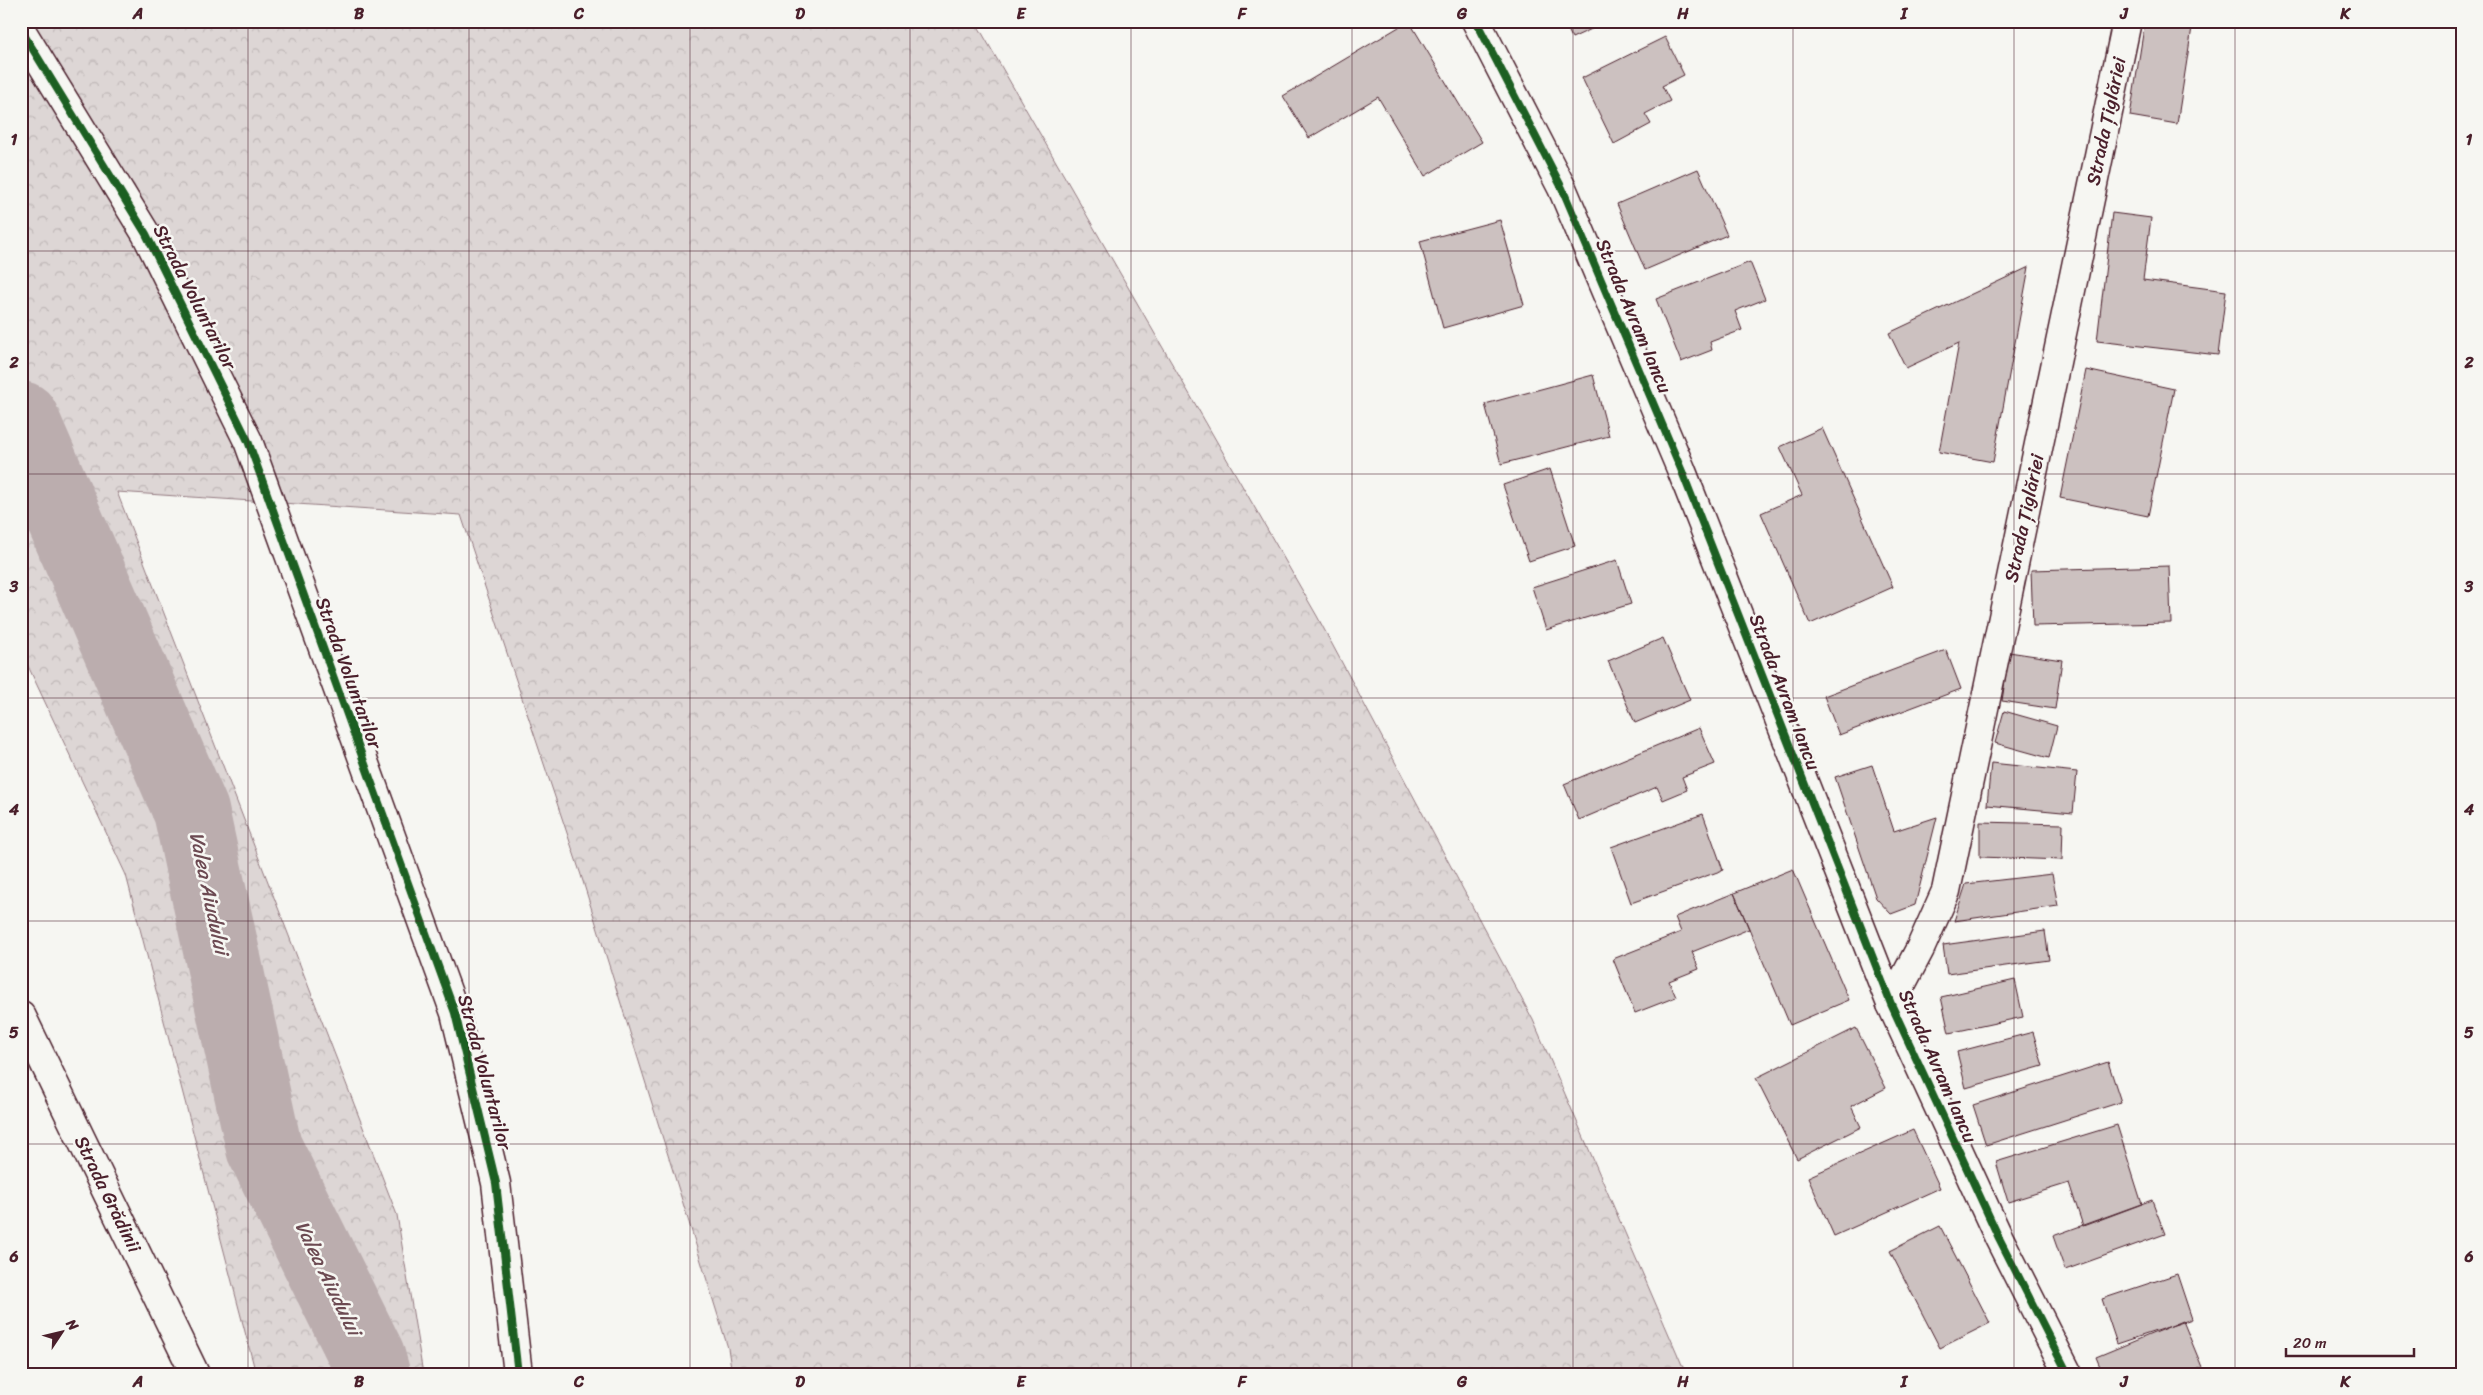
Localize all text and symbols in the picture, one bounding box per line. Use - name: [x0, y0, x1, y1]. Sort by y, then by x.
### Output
- text: A: [132, 0, 143, 28]
- text: B: [354, 0, 365, 28]
- text: C: [573, 0, 585, 28]
- text: D: [795, 0, 805, 28]
- text: E: [1017, 0, 1027, 28]
- text: F: [1237, 0, 1248, 28]
- text: G: [1456, 0, 1468, 28]
- text: H: [1676, 0, 1689, 28]
- text: I: [1900, 0, 1909, 28]
- text: J: [2119, 0, 2129, 28]
- text: K: [2339, 0, 2351, 28]
- street label: Strada Țiglăriei: [2076, 53, 2136, 188]
- text: 1: [11, 125, 18, 154]
- text: 1: [2466, 125, 2473, 154]
- street label: Strada Voluntarilor: [144, 218, 247, 377]
- street label: Strada Avram Iancu: [1586, 233, 1682, 399]
- text: 2: [8, 348, 19, 377]
- text: 2: [2463, 348, 2474, 377]
- street label: Strada Țiglăriei: [1994, 450, 2054, 585]
- text: 3: [9, 572, 19, 601]
- text: 3: [2464, 572, 2474, 601]
- street label: Strada Voluntarilor: [306, 592, 392, 755]
- street label: Strada Avram Iancu: [1740, 609, 1830, 775]
- text: 4: [8, 795, 19, 824]
- text: 4: [2463, 795, 2474, 824]
- water label: Valea Aiudului: [179, 829, 240, 962]
- street label: Strada Avram Iancu: [1889, 984, 1987, 1148]
- street label: Strada Voluntarilor: [448, 990, 522, 1155]
- text: 5: [9, 1018, 19, 1047]
- text: 5: [2464, 1018, 2474, 1047]
- street label: Strada Grădinii: [65, 1130, 151, 1259]
- water label: Valea Aiudului: [285, 1214, 373, 1346]
- text: 6: [8, 1242, 19, 1271]
- text: 6: [2463, 1242, 2474, 1271]
- north arrow: [38, 1308, 88, 1358]
- text: N: [59, 1313, 85, 1336]
- scale bar: [2286, 1325, 2413, 1357]
- text: 20 m: [2293, 1330, 2327, 1356]
- text: A: [132, 1367, 143, 1395]
- text: B: [354, 1367, 365, 1395]
- text: C: [573, 1367, 585, 1395]
- text: D: [795, 1367, 805, 1395]
- text: E: [1017, 1367, 1027, 1395]
- text: F: [1237, 1367, 1248, 1395]
- text: G: [1456, 1367, 1468, 1395]
- text: H: [1676, 1367, 1689, 1395]
- text: I: [1900, 1367, 1909, 1395]
- text: J: [2119, 1367, 2129, 1395]
- text: K: [2339, 1367, 2351, 1395]

